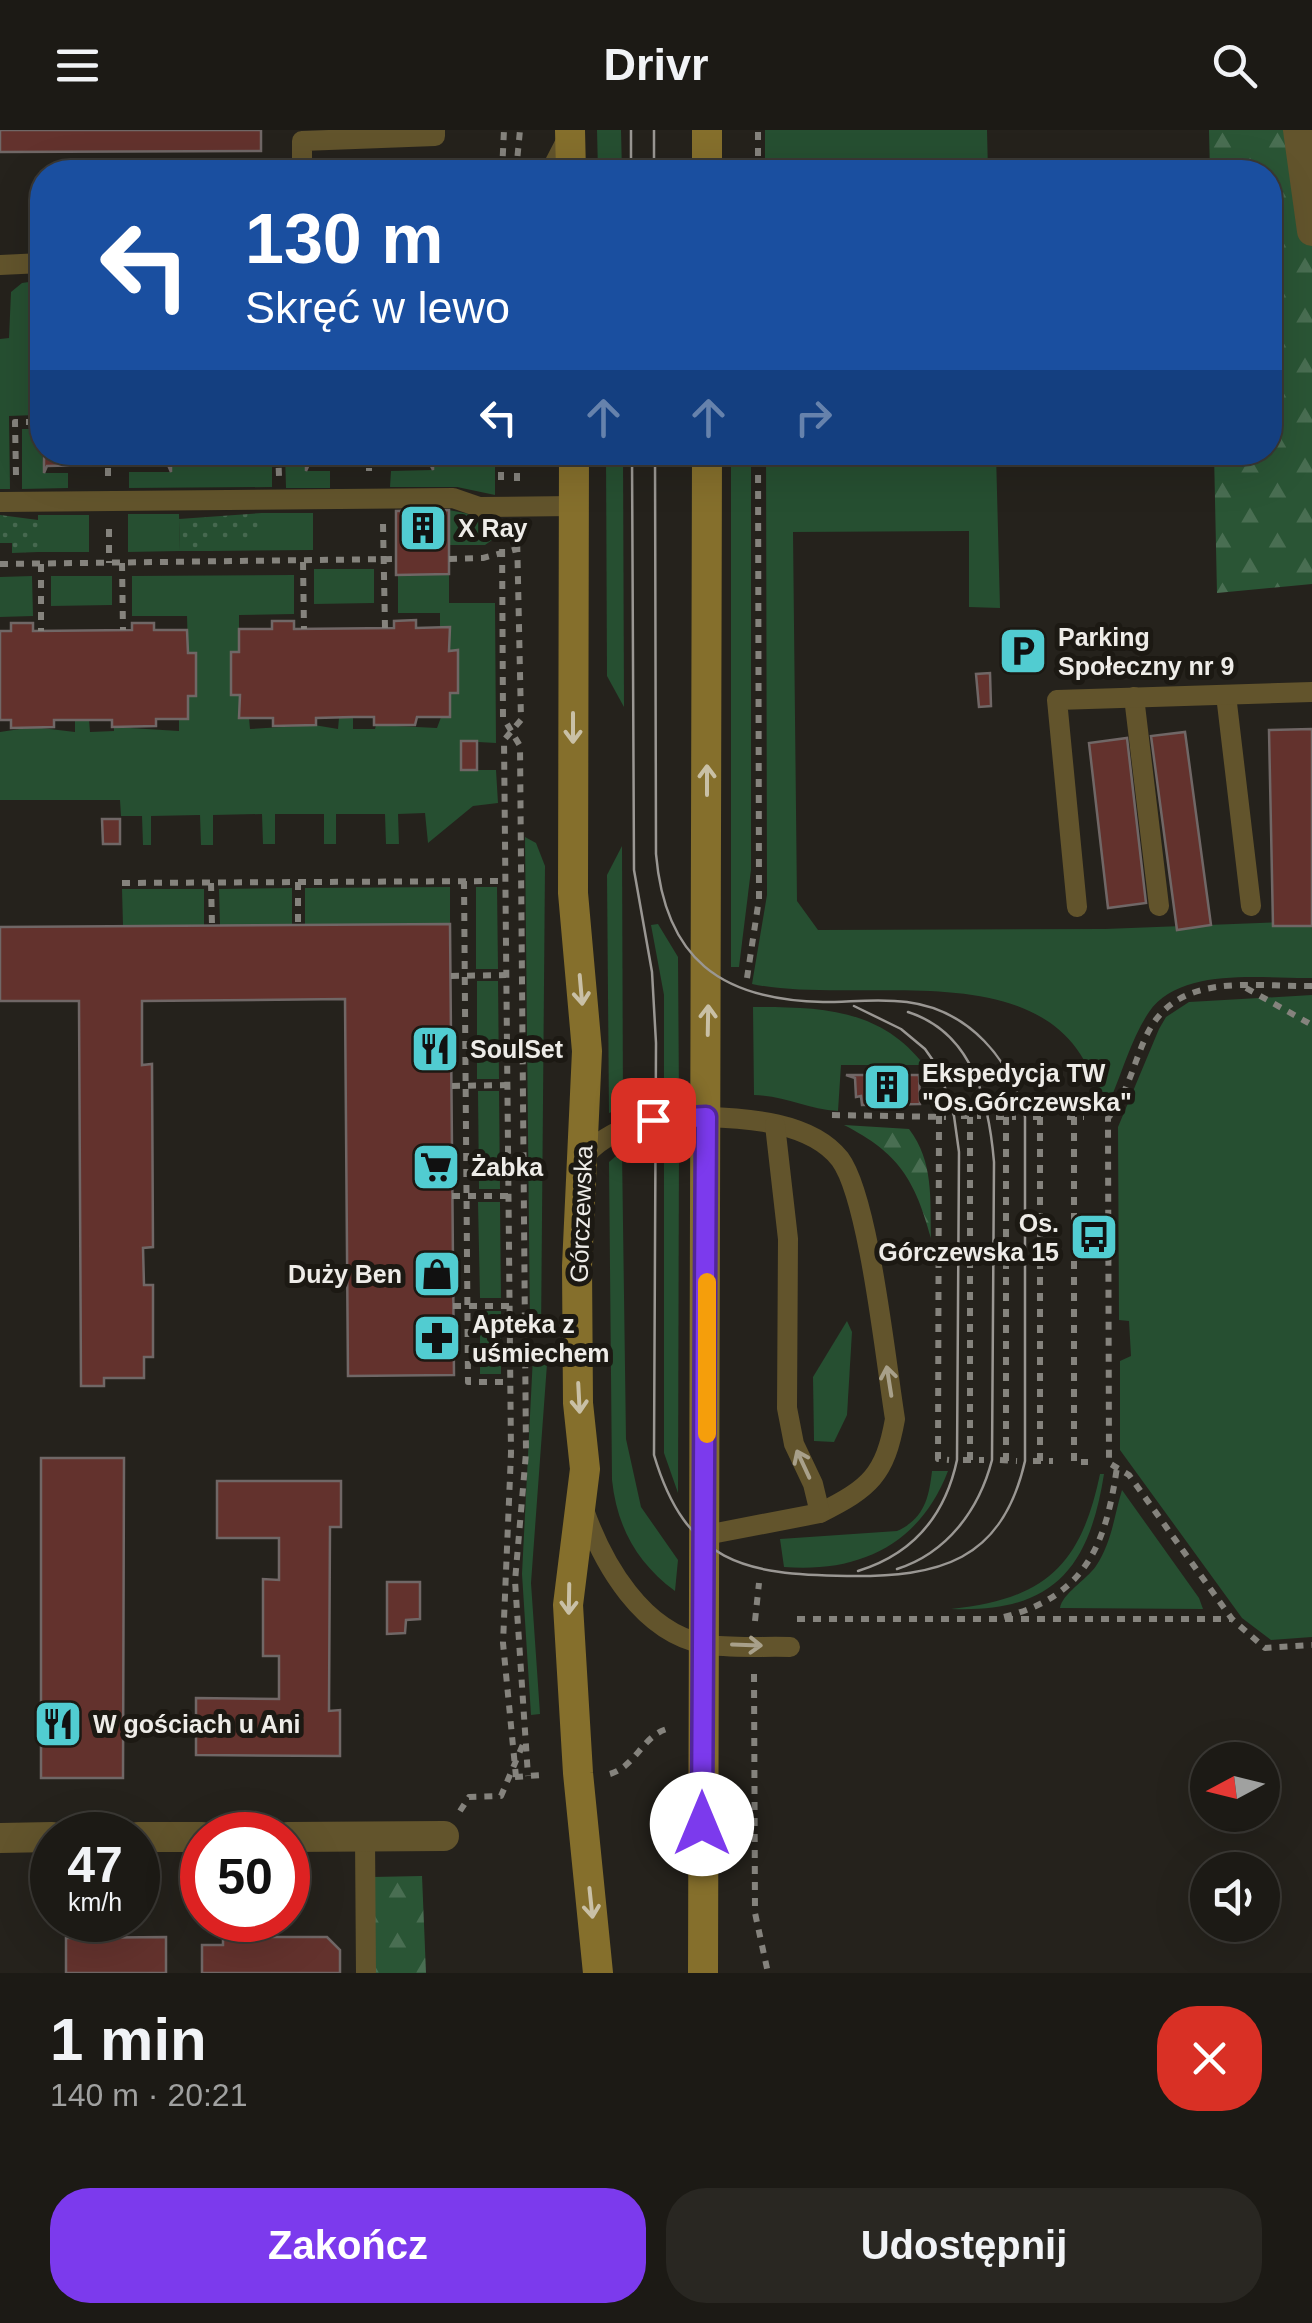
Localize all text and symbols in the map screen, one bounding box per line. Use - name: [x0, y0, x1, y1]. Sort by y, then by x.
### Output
- icon: menu: [50, 38, 105, 93]
- icon: search: [1207, 38, 1262, 93]
- text: Drivr: [603, 39, 709, 90]
- icon: left: [80, 200, 210, 330]
- text: 130 m: [245, 200, 443, 278]
- text: Skręć w lewo: [245, 282, 510, 333]
- icon: left: [471, 390, 526, 445]
- icon: ahead: [576, 390, 631, 445]
- icon: ahead: [681, 390, 736, 445]
- icon: right: [786, 390, 841, 445]
- building icon: X Ray: [397, 502, 449, 554]
- place label: X Ray: [458, 514, 528, 542]
- place label: Parking Społeczny nr 9: [1058, 623, 1234, 680]
- parking icon: Parking Społeczny nr 9: [997, 625, 1049, 677]
- one-way arrow: [564, 710, 582, 743]
- one-way arrow: [698, 764, 716, 796]
- one-way arrow: [572, 973, 591, 1005]
- one-way arrow: [699, 1004, 718, 1036]
- restaurant icon: SoulSet: [409, 1023, 461, 1075]
- place label: SoulSet: [470, 1035, 564, 1063]
- place label: Ekspedycja TW "Os.Górczewska": [922, 1059, 1132, 1116]
- building icon: Ekspedycja TW "Os.Górczewska": [861, 1061, 913, 1113]
- pin: [611, 1078, 696, 1163]
- icon: arrive: [626, 1093, 681, 1148]
- supermarket icon: Żabka: [410, 1141, 462, 1193]
- street label: Górczewska: [565, 1145, 597, 1283]
- place label: Żabka: [471, 1153, 544, 1181]
- place label: Os. Górczewska 15: [878, 1209, 1059, 1266]
- bus stop icon: Os. Górczewska 15: [1068, 1211, 1120, 1263]
- shop icon: Duży Ben: [411, 1248, 463, 1300]
- place label: Duży Ben: [288, 1260, 402, 1288]
- place label: Apteka z uśmiechem: [472, 1310, 610, 1367]
- pharmacy icon: Apteka z uśmiechem: [411, 1312, 463, 1364]
- one-way arrow: [880, 1365, 898, 1398]
- one-way arrow: [570, 1382, 589, 1414]
- one-way arrow: [793, 1450, 812, 1480]
- one-way arrow: [560, 1582, 579, 1614]
- one-way arrow: [730, 1636, 762, 1655]
- restaurant icon: W gościach u Ani: [32, 1698, 84, 1750]
- place label: W gościach u Ani: [93, 1710, 300, 1738]
- north arrow: [1190, 1742, 1280, 1832]
- map controls: [1190, 1742, 1280, 1942]
- position arrow: [650, 1772, 754, 1876]
- speed limit sign: 50: [180, 1812, 310, 1942]
- text: 47: [67, 1837, 123, 1893]
- button: sound: [1190, 1852, 1280, 1942]
- one-way arrow: [582, 1886, 601, 1918]
- text: km/h: [68, 1888, 122, 1916]
- text: 1 min: [50, 2006, 207, 2073]
- button: close: [1157, 2006, 1262, 2111]
- text: 140 m · 20:21: [50, 2077, 247, 2113]
- button: Zakończ: [50, 2188, 646, 2303]
- button: Udostępnij: [666, 2188, 1262, 2303]

